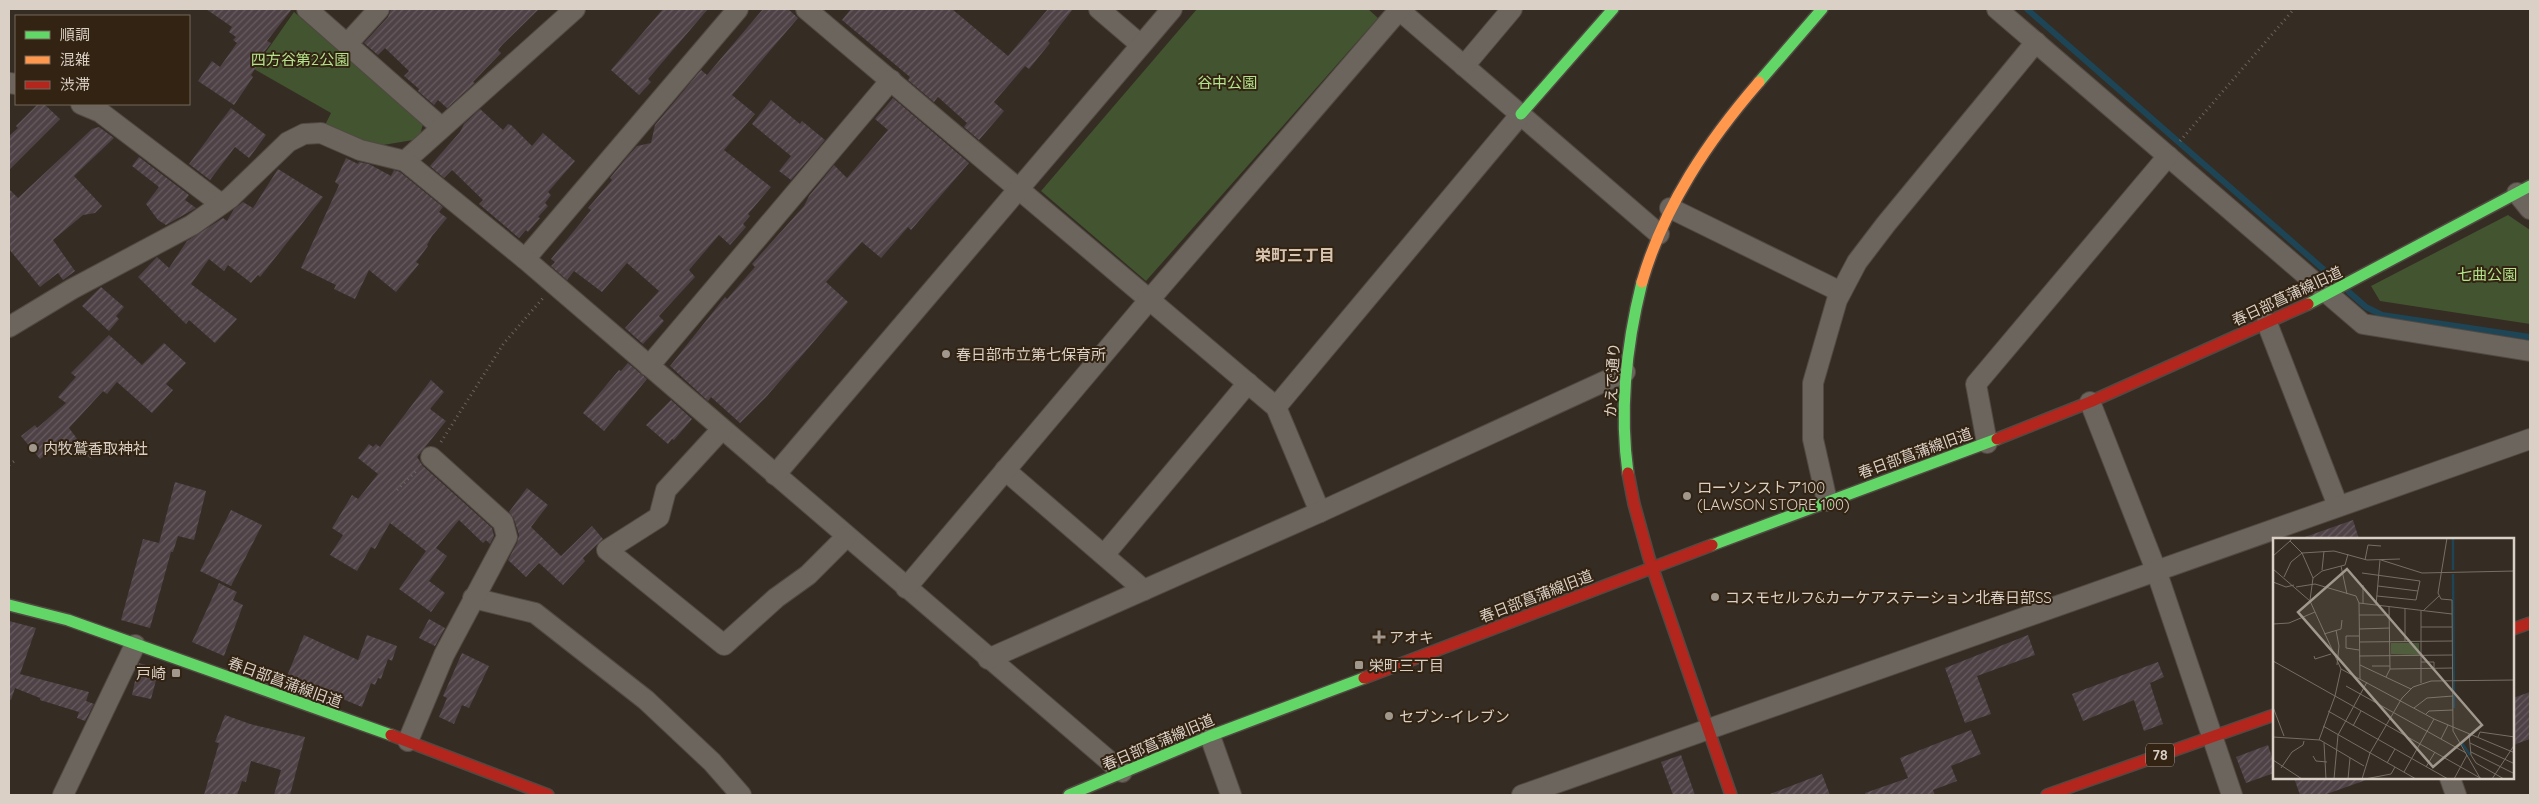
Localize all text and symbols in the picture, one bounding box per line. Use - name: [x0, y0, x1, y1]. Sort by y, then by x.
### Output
- legend: [15, 15, 190, 105]
- text: 順調: [60, 25, 90, 44]
- text: 混雑: [60, 50, 90, 69]
- park label: 四方谷第2公園: [251, 50, 349, 69]
- park label: 谷中公園: [1197, 73, 1257, 92]
- text: 渋滞: [60, 75, 90, 94]
- district label: 栄町三丁目: [1255, 245, 1335, 265]
- street label: 春日部菖蒲線旧道: [2229, 262, 2345, 330]
- park label: 七曲公園: [2457, 265, 2517, 284]
- street label: かえで通り: [1601, 342, 1623, 418]
- place label: 春日部市立第七保育所: [956, 345, 1106, 364]
- marker: 春日部市立第七保育所: [940, 348, 952, 360]
- street label: 春日部菖蒲線旧道: [1855, 424, 1975, 482]
- place label: 内牧鷲香取神社: [43, 439, 148, 458]
- marker: 内牧鷲香取神社: [27, 442, 39, 454]
- place label: ローソンストア100 (LAWSON STORE 100): [1697, 478, 1850, 514]
- marker: ローソンストア100 (LAWSON STORE 100): [1681, 490, 1693, 502]
- inset map: [2273, 538, 2514, 779]
- street label: 春日部菖蒲線旧道: [1477, 566, 1595, 626]
- place label: コスモセルフ&カーケアステーション北春日部SS: [1725, 588, 2052, 607]
- marker: コスモセルフ&カーケアステーション北春日部SS: [1709, 591, 1721, 603]
- place label: アオキ: [1389, 628, 1434, 647]
- marker: アオキ: [1373, 631, 1385, 643]
- street label: 春日部菖蒲線旧道: [225, 653, 345, 711]
- place label: 栄町三丁目: [1369, 656, 1444, 675]
- marker: 栄町三丁目: [1353, 659, 1365, 671]
- place label: 戸崎: [136, 664, 166, 683]
- marker: 戸崎: [170, 667, 182, 679]
- place label: セブン-イレブン: [1399, 707, 1510, 726]
- street label: 春日部菖蒲線旧道: [1099, 710, 1217, 774]
- marker: セブン-イレブン: [1383, 710, 1395, 722]
- road number: 78: [2146, 744, 2174, 766]

